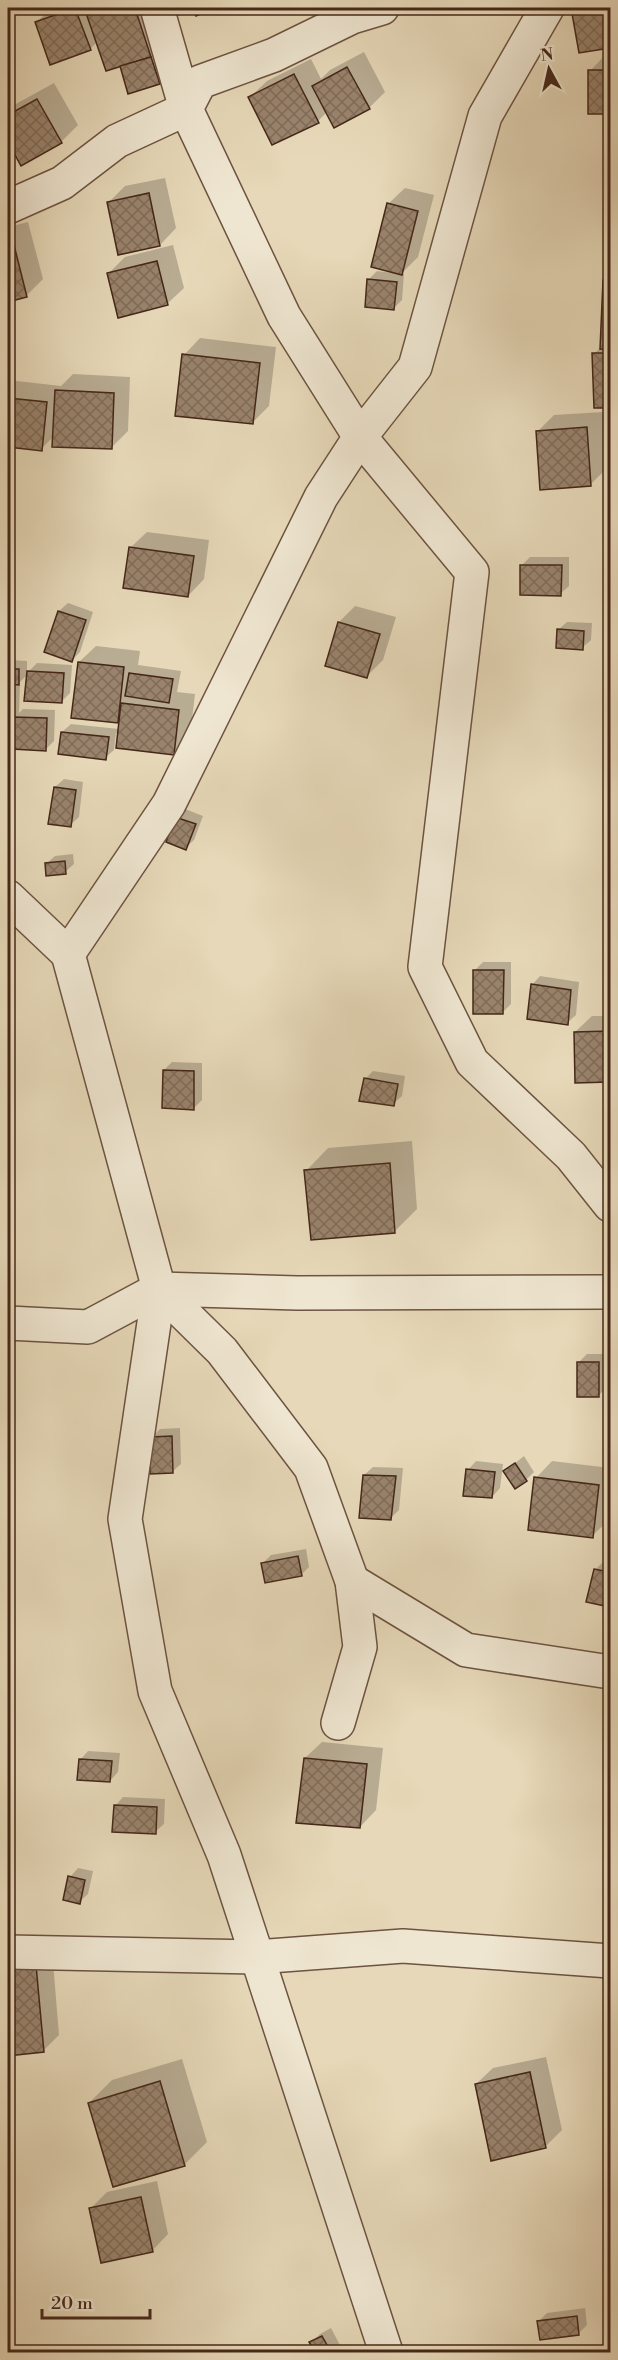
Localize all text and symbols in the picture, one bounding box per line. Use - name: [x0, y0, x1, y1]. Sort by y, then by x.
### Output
- north arrow: [519, 39, 579, 99]
- text: N: [539, 44, 555, 66]
- scale bar: [42, 2282, 150, 2320]
- text: 20 m: [51, 2292, 93, 2315]

